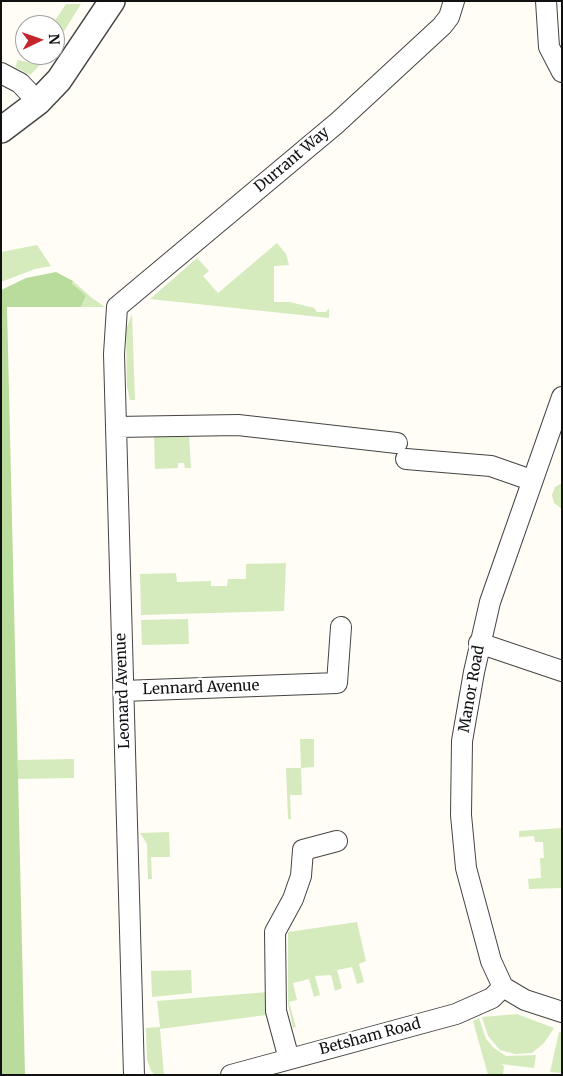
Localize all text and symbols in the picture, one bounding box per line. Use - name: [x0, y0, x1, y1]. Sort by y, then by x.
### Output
- north arrow: [15, 15, 65, 65]
- text: N: [45, 33, 63, 45]
- street label: Durrant Way: [251, 123, 333, 197]
- street label: Leonard Avenue: [112, 633, 134, 749]
- street label: Manor Road: [455, 644, 489, 734]
- street label: Lennard Avenue: [142, 677, 260, 699]
- street label: Betsham Road: [317, 1015, 423, 1059]

